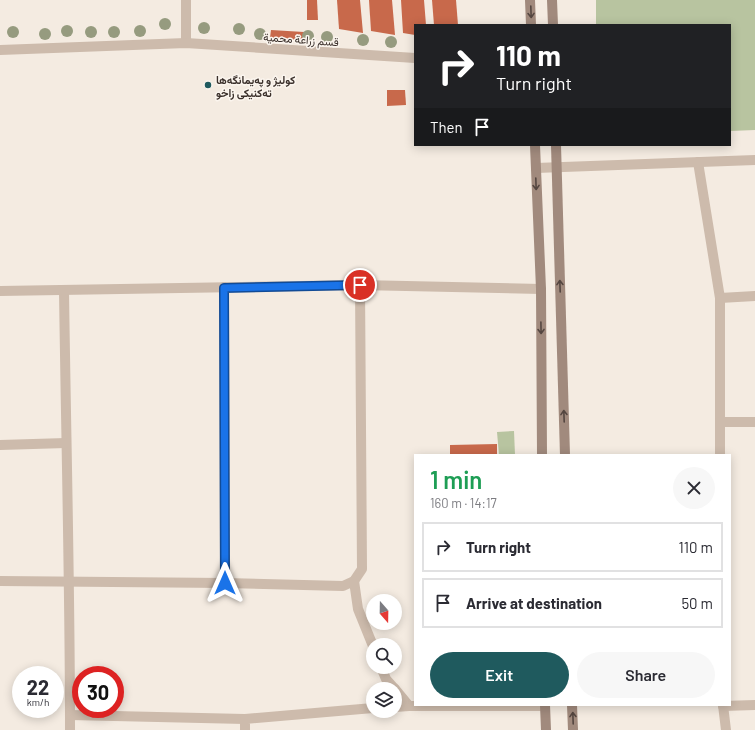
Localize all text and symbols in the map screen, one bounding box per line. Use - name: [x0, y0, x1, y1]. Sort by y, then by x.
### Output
- one-way arrow: [527, 6, 535, 19]
- street label: قسم زراعة محمية: [263, 30, 339, 50]
- text: 110 m: [496, 38, 561, 72]
- icon: right: [430, 40, 482, 92]
- text: Turn right: [496, 72, 572, 94]
- place label: كوليژ و په‌يمانگه‌ها ته‌كنيكى زاخو: [216, 73, 295, 100]
- marker: كوليژ و په‌يمانگه‌ها ته‌كنيكى زاخو: [203, 80, 213, 90]
- icon: arrive: [471, 116, 493, 138]
- text: Then: [430, 118, 463, 136]
- one-way arrow: [533, 177, 540, 190]
- pin: [343, 268, 377, 302]
- icon: arrive: [349, 274, 371, 296]
- one-way arrow: [556, 280, 564, 293]
- one-way arrow: [537, 321, 545, 334]
- one-way arrow: [560, 410, 567, 423]
- text: 1 min: [430, 465, 482, 494]
- button: close: [673, 467, 715, 509]
- text: 160 m · 14:17: [430, 495, 497, 511]
- icon: right: [432, 536, 454, 558]
- text: Turn right: [466, 538, 531, 556]
- text: 110 m: [679, 538, 713, 556]
- position arrow: [204, 562, 246, 604]
- icon: arrive: [432, 592, 454, 614]
- north arrow: [366, 594, 402, 630]
- map controls: [366, 594, 402, 718]
- text: Arrive at destination: [466, 594, 602, 612]
- text: 50 m: [681, 594, 713, 612]
- button: search: [366, 638, 402, 674]
- button: Exit: [430, 652, 569, 698]
- button: Share: [577, 652, 715, 698]
- speed limit sign: 30: [72, 666, 124, 718]
- text: 22: [27, 675, 49, 699]
- button: layers: [366, 682, 402, 718]
- text: km/h: [27, 696, 49, 708]
- one-way arrow: [569, 711, 576, 724]

